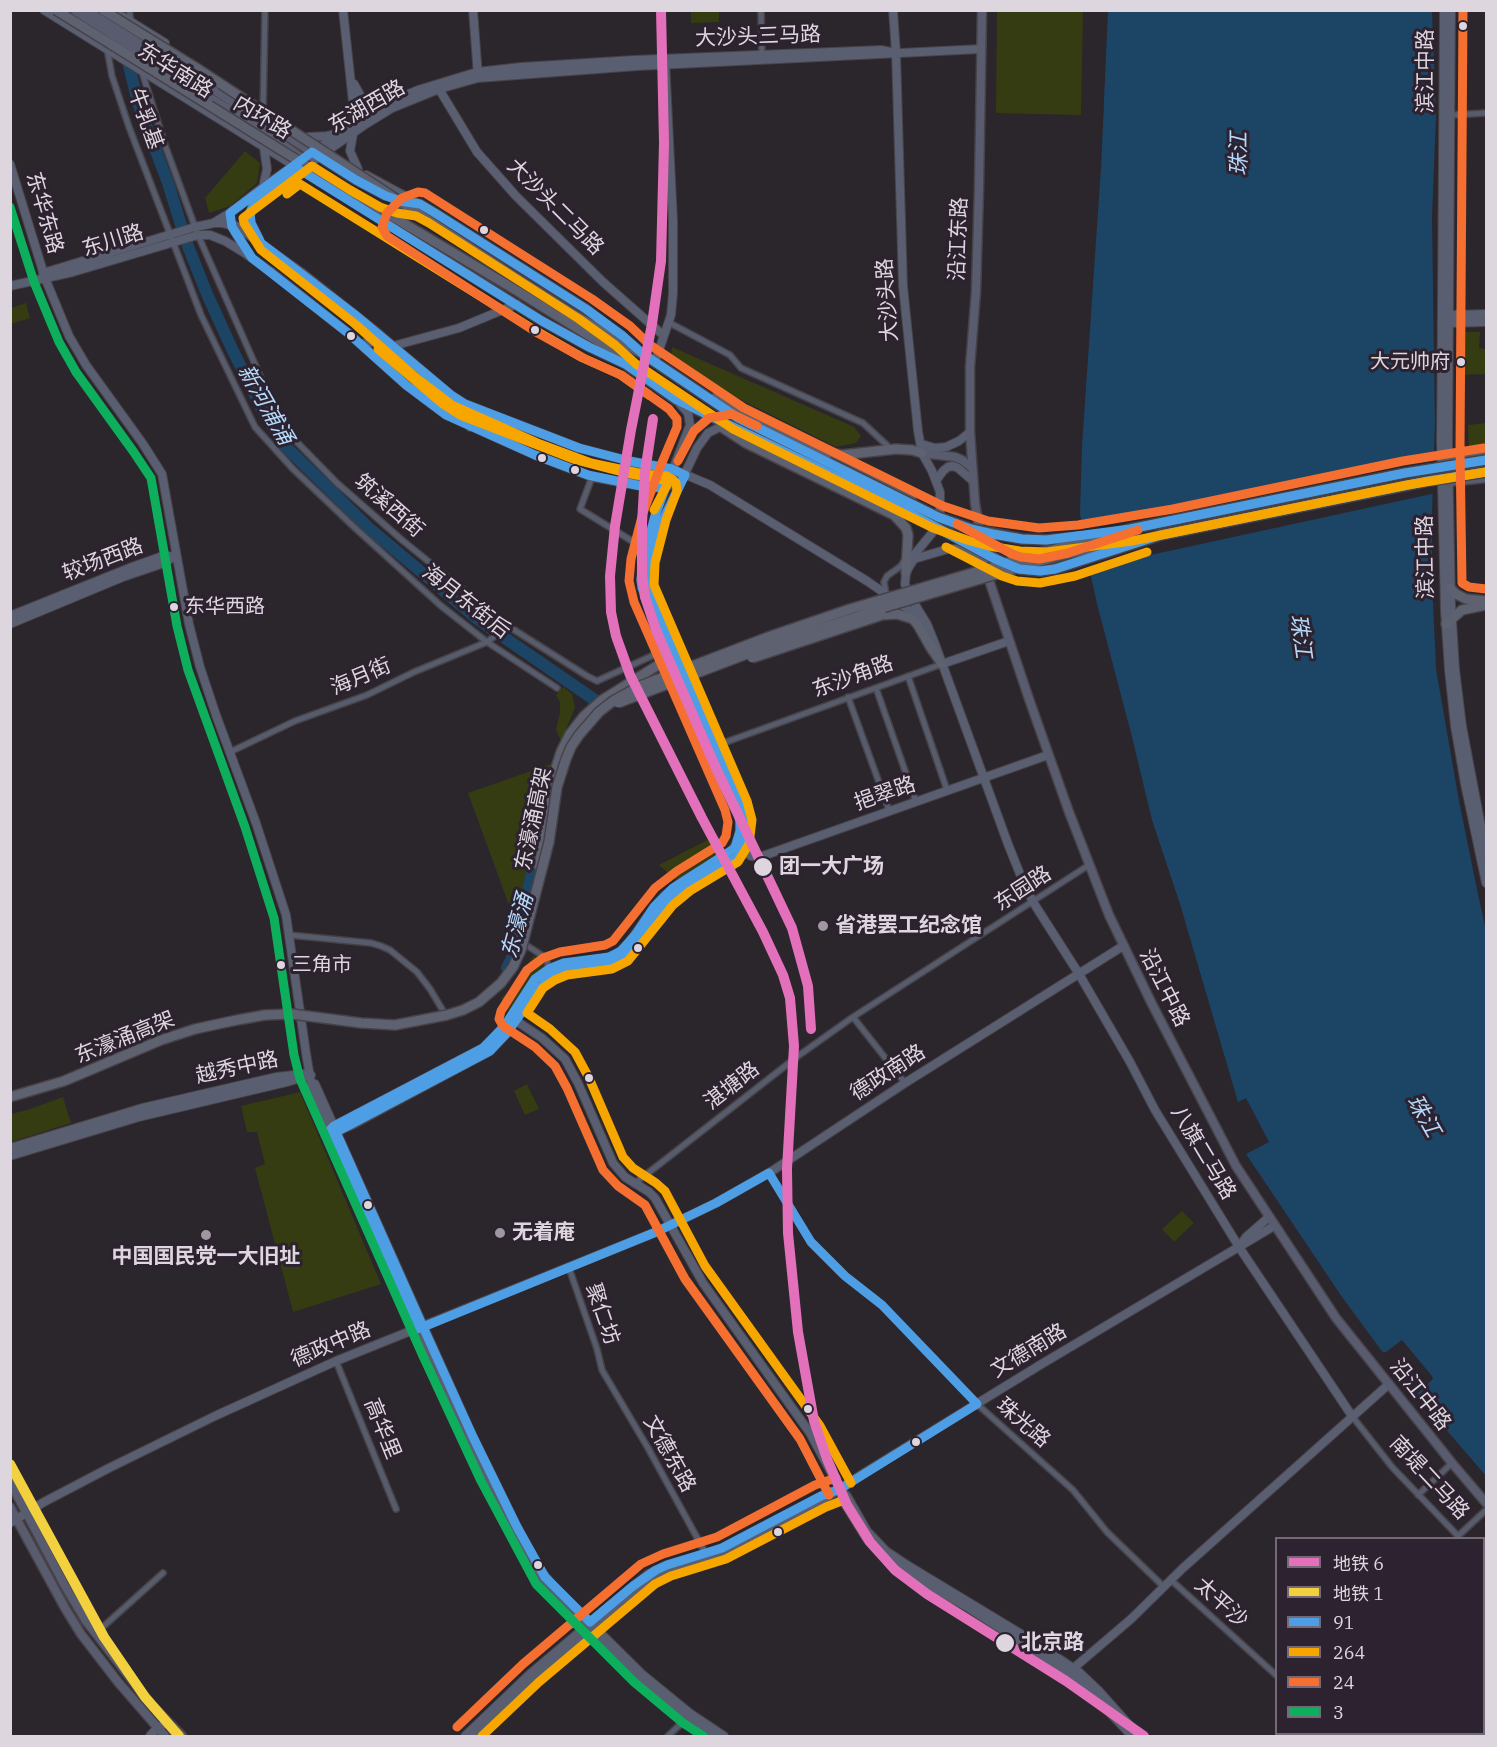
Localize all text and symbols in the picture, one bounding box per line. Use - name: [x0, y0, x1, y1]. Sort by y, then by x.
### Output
- unlabelled marker: [1457, 20, 1469, 32]
- street label: 大沙头三马路: [695, 22, 821, 52]
- street label: 滨江中路: [1413, 29, 1439, 113]
- street label: 东华南路: [133, 38, 217, 104]
- street label: 东湖西路: [324, 75, 410, 139]
- street label: 牛乳基: [122, 85, 168, 153]
- street label: 内环路: [229, 91, 295, 145]
- water label: 珠江: [1227, 132, 1253, 176]
- street label: 大沙头二马路: [502, 154, 608, 260]
- street label: 东华东路: [20, 169, 68, 257]
- street label: 沿江东路: [945, 197, 973, 281]
- street label: 东川路: [79, 220, 147, 262]
- unlabelled marker: [478, 224, 490, 236]
- street label: 大沙头路: [873, 257, 903, 343]
- unlabelled marker: [529, 324, 541, 336]
- unlabelled marker: [345, 330, 357, 342]
- place label: 大元帅府: [1370, 350, 1450, 374]
- marker: 大元帅府: [1455, 356, 1467, 368]
- water label: 新河浦涌: [232, 360, 298, 450]
- unlabelled marker: [536, 452, 548, 464]
- unlabelled marker: [569, 464, 581, 476]
- street label: 筑溪西街: [349, 469, 429, 543]
- street label: 滨江中路: [1413, 515, 1439, 599]
- street label: 较场西路: [59, 533, 147, 587]
- street label: 海月东街后: [417, 560, 515, 644]
- place label: 东华西路: [185, 595, 265, 619]
- marker: 东华西路: [168, 601, 180, 613]
- water label: 珠江: [1284, 612, 1316, 660]
- street label: 东沙角路: [809, 651, 897, 703]
- street label: 海月街: [327, 653, 395, 701]
- street label: 东濠涌高架: [511, 765, 557, 873]
- street label: 挹翠路: [851, 772, 919, 816]
- place label: 团一大广场: [779, 854, 884, 880]
- marker: 团一大广场: [752, 856, 774, 878]
- street label: 东园路: [990, 861, 1056, 917]
- water label: 东濠涌: [497, 891, 539, 961]
- place label: 省港罢工纪念馆: [835, 913, 982, 939]
- marker: 省港罢工纪念馆: [816, 919, 830, 933]
- unlabelled marker: [632, 942, 644, 954]
- street label: 沿江中路: [1134, 945, 1194, 1031]
- place label: 三角市: [292, 953, 352, 977]
- marker: 三角市: [275, 959, 287, 971]
- street label: 东濠涌高架: [72, 1007, 178, 1069]
- street label: 德政南路: [846, 1040, 930, 1106]
- street label: 越秀中路: [193, 1047, 281, 1089]
- street label: 湛塘路: [699, 1057, 765, 1115]
- unlabelled marker: [583, 1072, 595, 1084]
- water label: 珠江: [1401, 1090, 1445, 1142]
- street label: 八旗二马路: [1165, 1102, 1241, 1204]
- unlabelled marker: [362, 1199, 374, 1211]
- place label: 无着庵: [512, 1220, 575, 1246]
- marker: 无着庵: [493, 1226, 507, 1240]
- marker: 中国国民党一大旧址: [199, 1228, 213, 1242]
- place label: 中国国民党一大旧址: [112, 1244, 300, 1270]
- street label: 聚仁坊: [580, 1280, 624, 1348]
- street label: 德政中路: [287, 1317, 375, 1373]
- street label: 文德南路: [987, 1319, 1071, 1383]
- street label: 沿江中路: [1384, 1354, 1456, 1436]
- street label: 珠光路: [991, 1393, 1055, 1453]
- street label: 高华里: [359, 1395, 405, 1463]
- unlabelled marker: [802, 1403, 814, 1415]
- street label: 文德东路: [638, 1411, 700, 1497]
- street label: 南堤二马路: [1384, 1431, 1474, 1525]
- unlabelled marker: [910, 1436, 922, 1448]
- unlabelled marker: [772, 1526, 784, 1538]
- legend: [1275, 1537, 1485, 1735]
- text: 地铁 6: [1333, 1552, 1384, 1575]
- unlabelled marker: [532, 1559, 544, 1571]
- street label: 太平沙: [1189, 1573, 1253, 1633]
- text: 地铁 1: [1333, 1582, 1384, 1605]
- text: 91: [1333, 1611, 1355, 1634]
- place label: 北京路: [1021, 1630, 1084, 1656]
- marker: 北京路: [994, 1632, 1016, 1654]
- text: 264: [1333, 1641, 1365, 1664]
- text: 24: [1333, 1671, 1355, 1694]
- text: 3: [1333, 1701, 1344, 1724]

